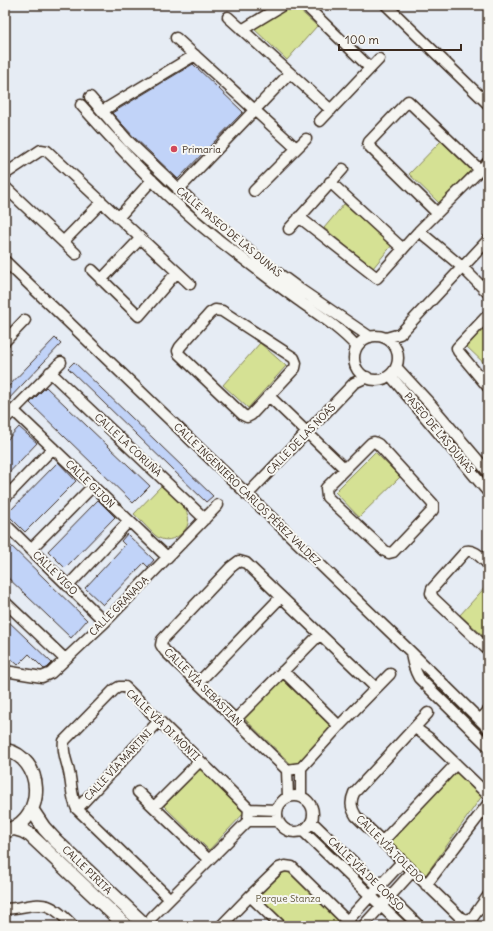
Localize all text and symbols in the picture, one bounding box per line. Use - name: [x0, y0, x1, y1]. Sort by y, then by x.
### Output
- scale bar: [339, 26, 461, 52]
- text: 100 m: [345, 32, 379, 47]
- place label: Primaria: [182, 143, 221, 156]
- marker: Primaria: [169, 144, 179, 154]
- street label: CALLE PASEO DE LAS DUNAS: [174, 184, 285, 280]
- street label: PASEO DE LAS DUNAS: [401, 390, 477, 476]
- street label: CALLE DE LAS NOAS: [264, 400, 339, 477]
- street label: CALLE LA CORUÑA: [92, 411, 165, 480]
- street label: CALLE INGENIERO CARLOS PÉREZ VALDEZ: [171, 420, 323, 568]
- street label: CALLE GIJON: [63, 457, 117, 511]
- street label: CALLE VIGO: [30, 548, 80, 598]
- street label: CALLE GRANADA: [86, 573, 152, 639]
- street label: CALLE VÍA SEBASTIAN: [161, 645, 245, 729]
- street label: CALLE VÍA DI MONTI: [123, 686, 203, 764]
- street label: CALLE VÍA MARTINI: [82, 727, 154, 803]
- street label: CALLE VÍA TOLEDO: [353, 812, 427, 886]
- street label: CALLE VÍA DE CORSO: [325, 834, 407, 914]
- street label: CALLE PIRITA: [59, 843, 115, 897]
- park label: Parque Stanza: [255, 892, 321, 905]

